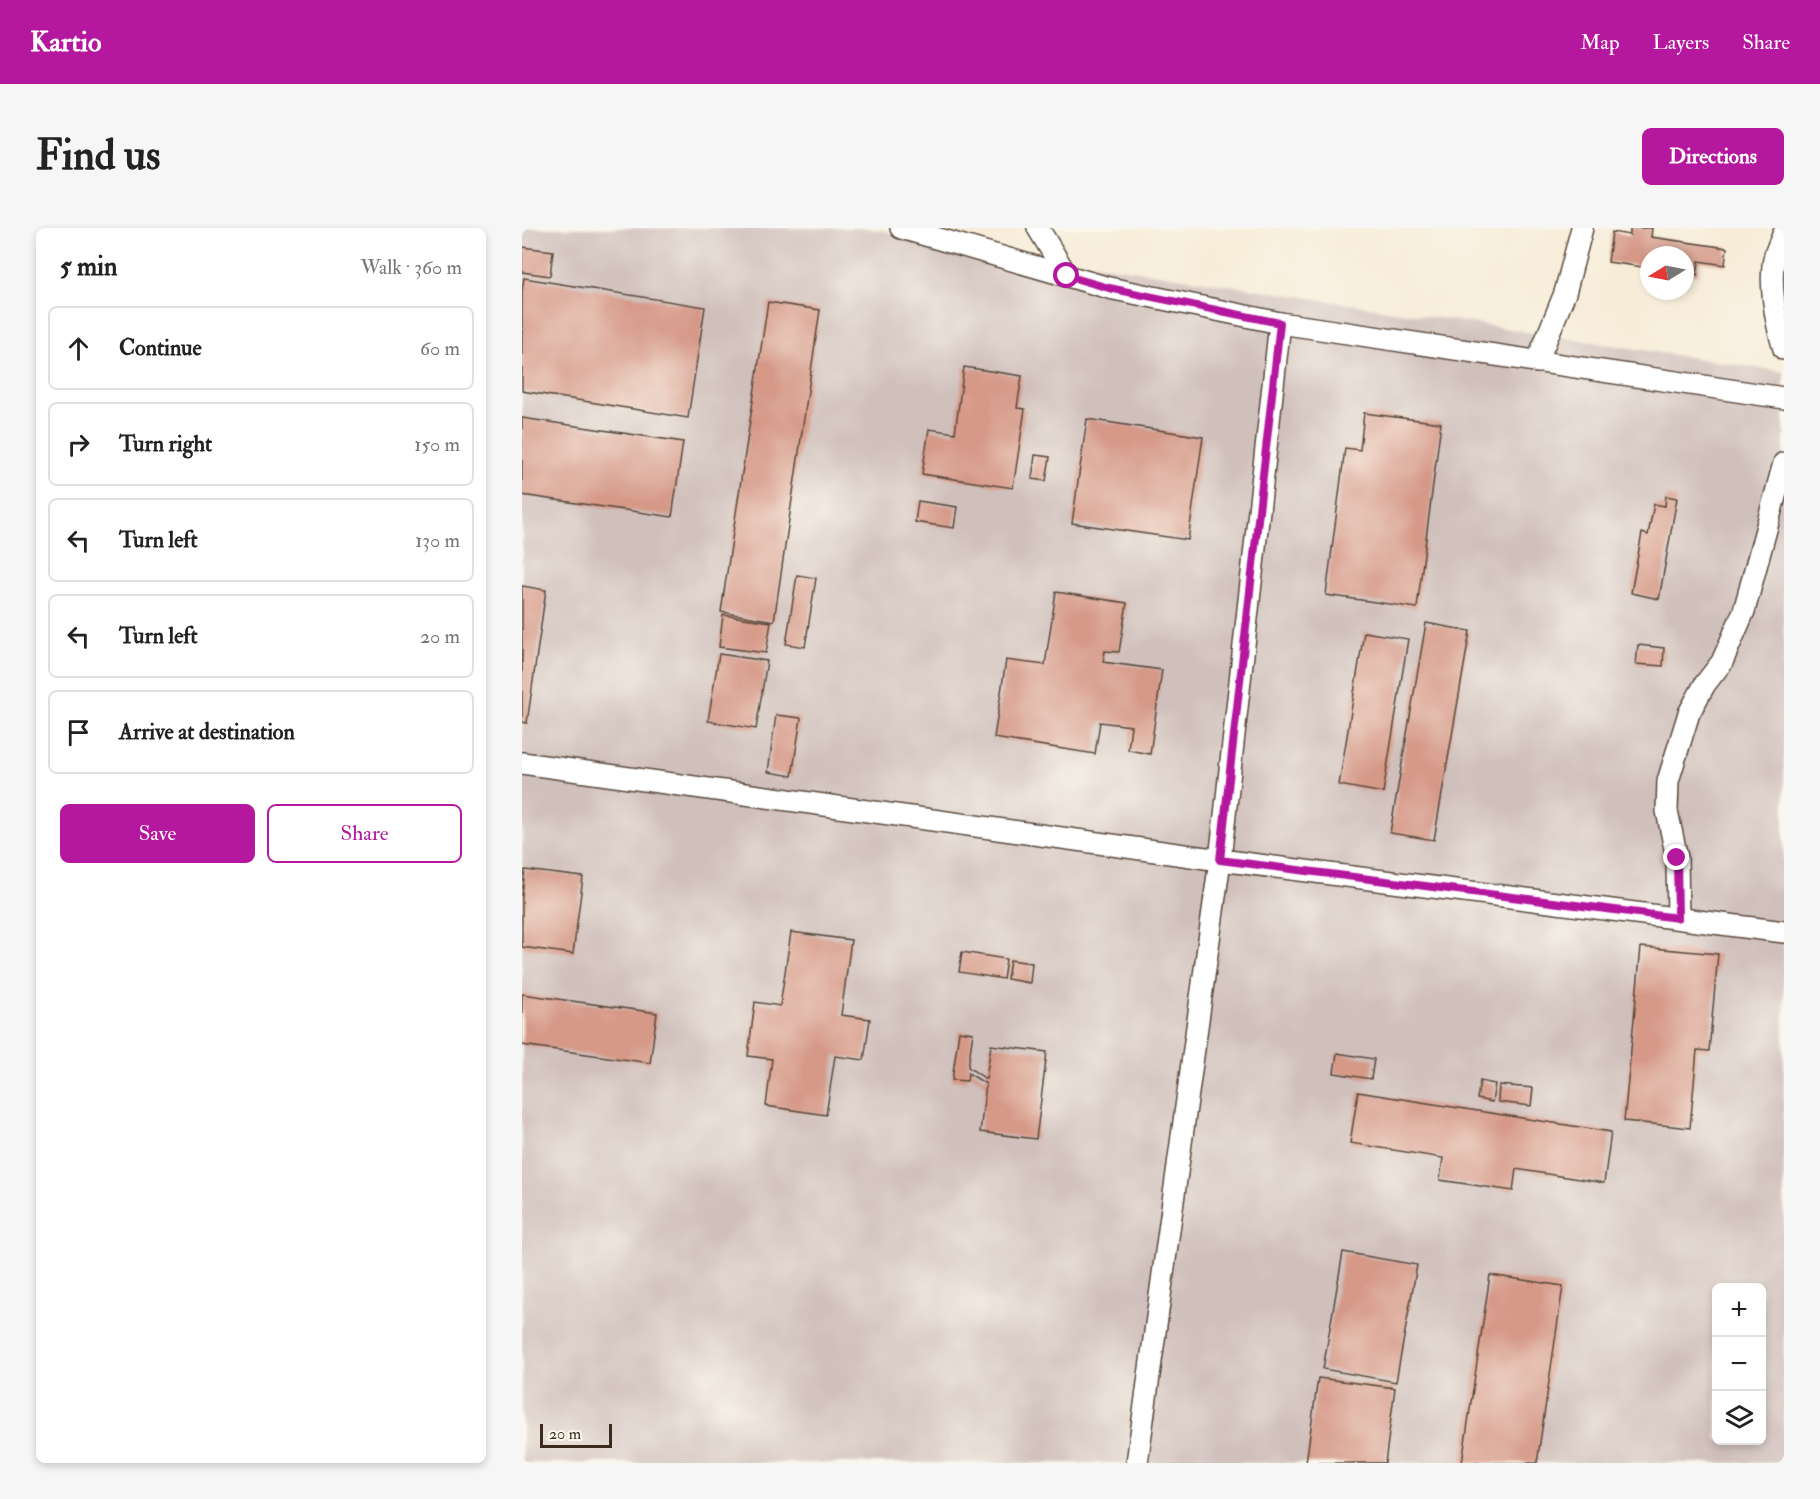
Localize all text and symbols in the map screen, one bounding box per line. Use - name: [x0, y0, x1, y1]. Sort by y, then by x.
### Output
- text: Kartio: [30, 25, 101, 60]
- text: Map: [1580, 29, 1620, 56]
- text: Layers: [1653, 29, 1709, 56]
- text: Share: [1742, 29, 1790, 56]
- button: Directions: [1642, 128, 1784, 185]
- text: Find us: [36, 130, 160, 182]
- north arrow: [1640, 246, 1694, 300]
- text: 5 min: [60, 251, 117, 283]
- text: Walk · 360 m: [360, 255, 462, 280]
- route start: [1053, 262, 1079, 288]
- icon: ahead: [62, 332, 95, 365]
- text: Continue: [119, 334, 202, 362]
- text: 60 m: [420, 336, 460, 361]
- icon: right: [62, 428, 95, 461]
- text: Turn right: [119, 430, 212, 458]
- text: 150 m: [414, 432, 460, 457]
- icon: left: [62, 524, 95, 557]
- text: Turn left: [119, 526, 198, 554]
- text: 130 m: [415, 528, 460, 553]
- icon: left: [62, 620, 95, 653]
- text: Turn left: [119, 622, 198, 650]
- text: 20 m: [420, 624, 460, 649]
- icon: arrive: [62, 716, 95, 749]
- text: Arrive at destination: [119, 718, 295, 746]
- button: Save: [60, 804, 255, 863]
- button: Share: [267, 804, 462, 863]
- route end: [1663, 844, 1689, 870]
- map controls: [1712, 1283, 1766, 1445]
- button: +: [1712, 1283, 1766, 1337]
- button: −: [1712, 1337, 1766, 1391]
- button: layers: [1712, 1391, 1766, 1445]
- scale bar: [540, 1421, 612, 1448]
- text: 20 m: [549, 1424, 581, 1444]

